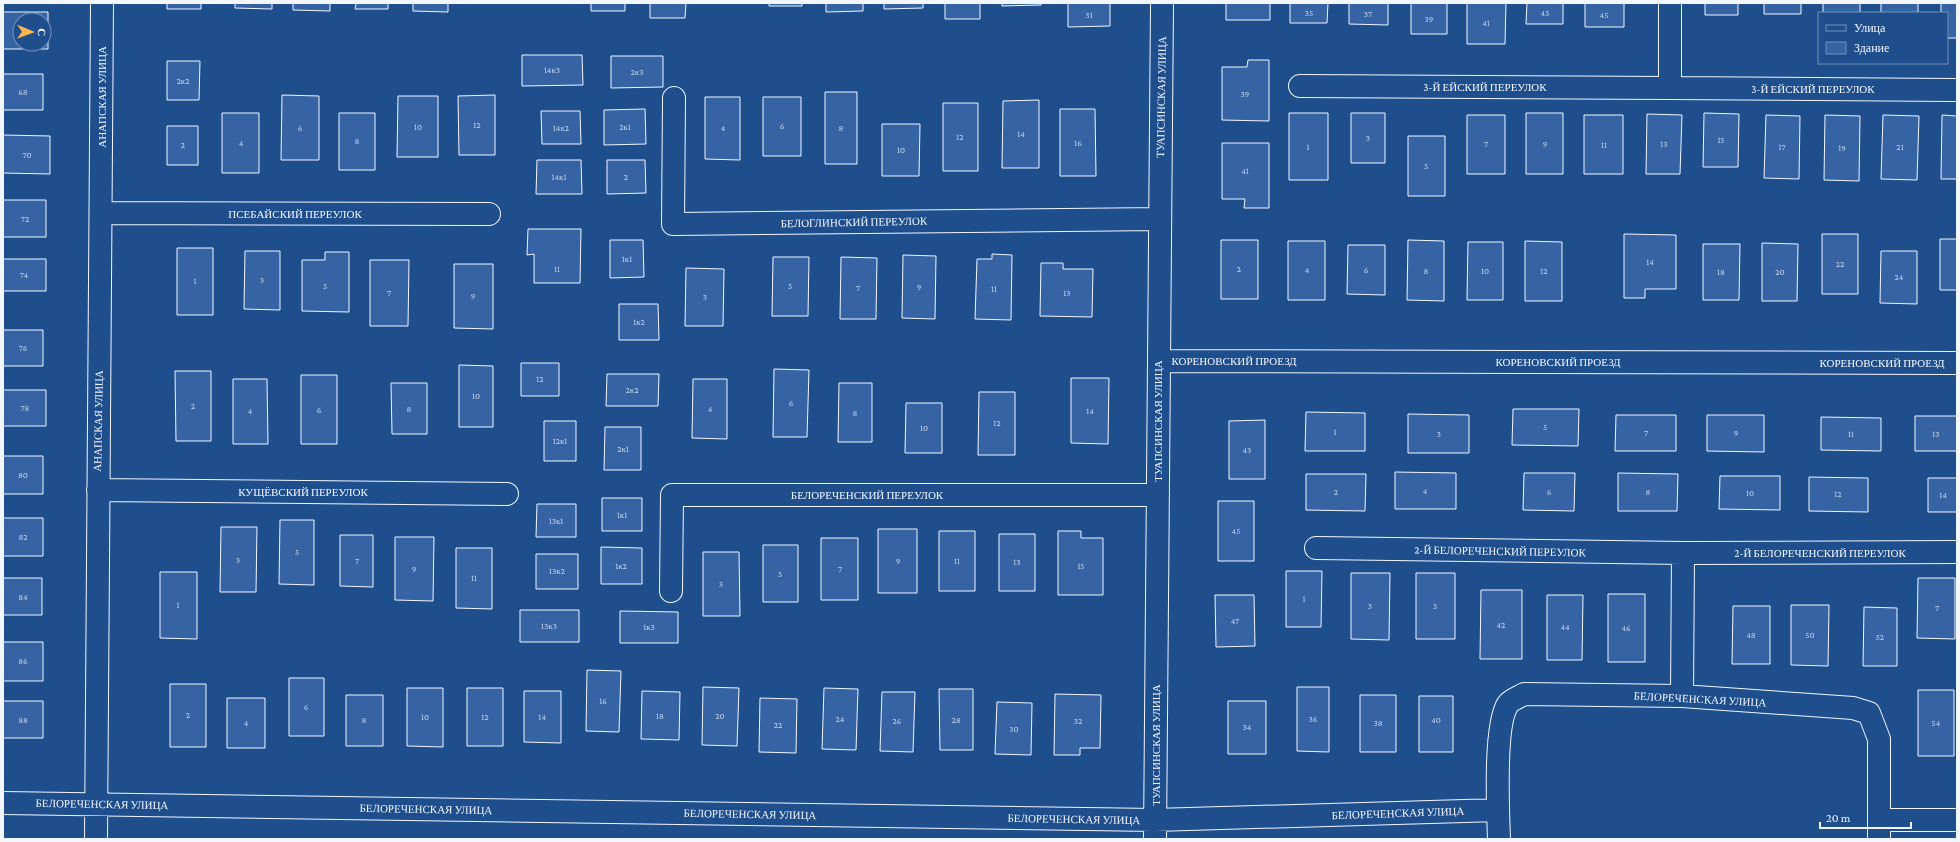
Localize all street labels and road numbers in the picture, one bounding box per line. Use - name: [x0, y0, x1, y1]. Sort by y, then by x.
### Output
- street label: ТУАПСИНСКАЯ УЛИЦА: [1154, 36, 1168, 158]
- street label: АНАПСКАЯ УЛИЦА: [96, 46, 108, 148]
- street label: 3-Й ЕЙСКИЙ ПЕРЕУЛОК: [1423, 81, 1547, 93]
- street label: 3-Й ЕЙСКИЙ ПЕРЕУЛОК: [1751, 83, 1875, 95]
- street label: ПСЕБАЙСКИЙ ПЕРЕУЛОК: [228, 208, 362, 220]
- street label: БЕЛОГЛИНСКИЙ ПЕРЕУЛОК: [781, 215, 928, 229]
- street label: КОРЕНОВСКИЙ ПРОЕЗД: [1171, 355, 1297, 367]
- street label: КОРЕНОВСКИЙ ПРОЕЗД: [1495, 356, 1621, 368]
- street label: КОРЕНОВСКИЙ ПРОЕЗД: [1819, 357, 1945, 369]
- street label: ТУАПСИНСКАЯ УЛИЦА: [1152, 360, 1164, 482]
- street label: АНАПСКАЯ УЛИЦА: [91, 370, 105, 472]
- street label: КУЩЁВСКИЙ ПЕРЕУЛОК: [238, 486, 368, 498]
- street label: БЕЛОРЕЧЕНСКИЙ ПЕРЕУЛОК: [791, 489, 944, 501]
- street label: 2-Й БЕЛОРЕЧЕНСКИЙ ПЕРЕУЛОК: [1414, 544, 1587, 559]
- street label: 2-Й БЕЛОРЕЧЕНСКИЙ ПЕРЕУЛОК: [1734, 547, 1906, 559]
- street label: ТУАПСИНСКАЯ УЛИЦА: [1150, 684, 1162, 806]
- street label: БЕЛОРЕЧЕНСКАЯ УЛИЦА: [1633, 690, 1767, 708]
- street label: БЕЛОРЕЧЕНСКАЯ УЛИЦА: [35, 797, 169, 811]
- street label: БЕЛОРЕЧЕНСКАЯ УЛИЦА: [359, 802, 493, 816]
- street label: БЕЛОРЕЧЕНСКАЯ УЛИЦА: [1331, 805, 1465, 821]
- street label: БЕЛОРЕЧЕНСКАЯ УЛИЦА: [683, 807, 817, 821]
- street label: БЕЛОРЕЧЕНСКАЯ УЛИЦА: [1007, 812, 1141, 826]

